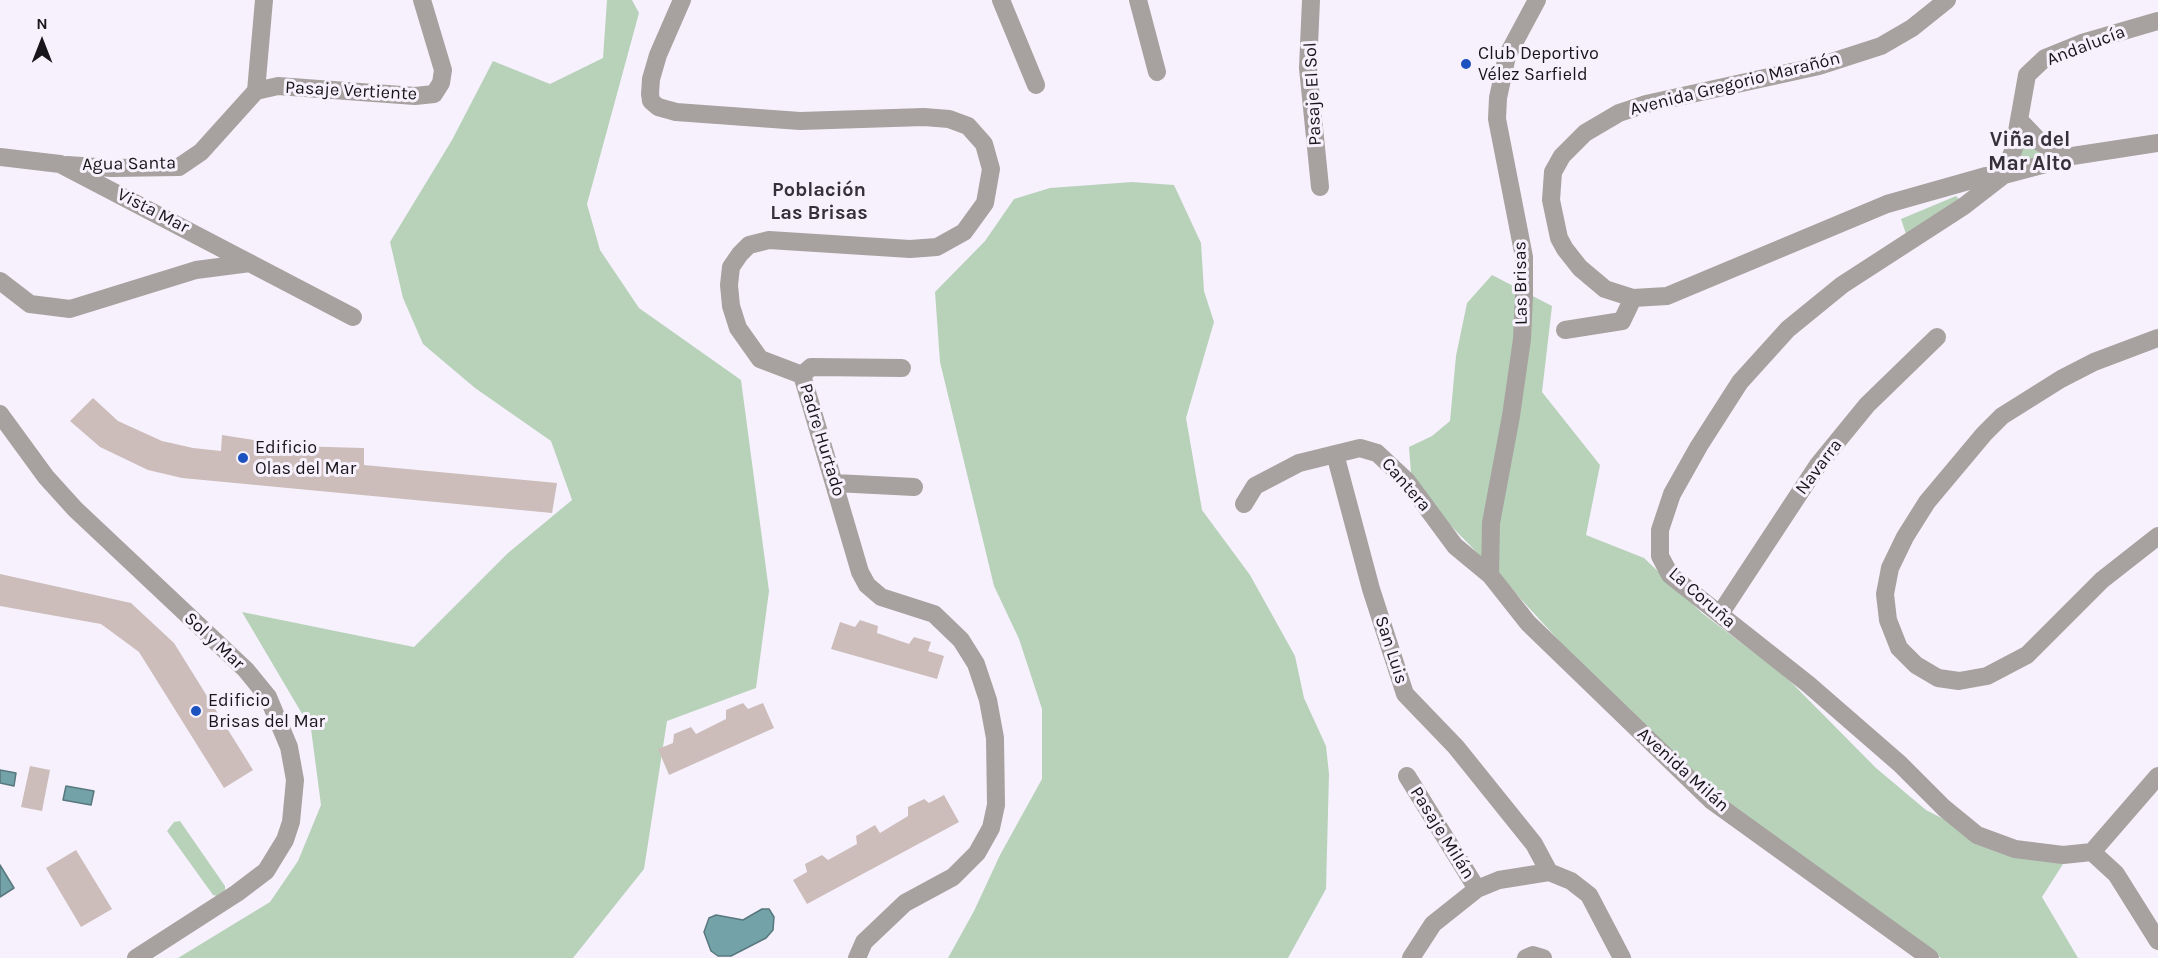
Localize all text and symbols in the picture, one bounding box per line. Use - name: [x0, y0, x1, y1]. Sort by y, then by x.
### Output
- north arrow: [12, 12, 72, 72]
- text: N: [36, 14, 48, 33]
- street label: Andalucía: [2044, 21, 2128, 71]
- street label: Pasaje El Sol: [1300, 42, 1326, 146]
- place label: Club Deportivo Vélez Sarfield: [1478, 43, 1599, 86]
- street label: Avenida Gregorio Marañón: [1628, 47, 1842, 121]
- marker: Club Deportivo Vélez Sarfield: [1459, 57, 1473, 71]
- street label: Pasaje Vertiente: [285, 77, 417, 105]
- district label: Viña del Mar Alto: [1988, 127, 2072, 177]
- street label: Agua Santa: [82, 152, 176, 176]
- district label: Población Las Brisas: [770, 178, 868, 225]
- street label: Vista Mar: [114, 184, 192, 238]
- street label: Las Brisas: [1509, 241, 1533, 325]
- street label: Padre Hurtado: [795, 381, 849, 499]
- street label: Navarra: [1791, 435, 1847, 499]
- place label: Edificio Olas del Mar: [255, 437, 356, 480]
- marker: Edificio Olas del Mar: [236, 451, 250, 465]
- street label: Cantera: [1377, 454, 1435, 516]
- street label: La Coruña: [1664, 563, 1740, 633]
- street label: Sol y Mar: [179, 608, 249, 674]
- street label: San Luis: [1370, 613, 1412, 687]
- place label: Edificio Brisas del Mar: [208, 690, 325, 732]
- marker: Edificio Brisas del Mar: [189, 704, 203, 718]
- street label: Avenida Milán: [1633, 723, 1733, 817]
- street label: Pasaje Milán: [1405, 783, 1479, 883]

